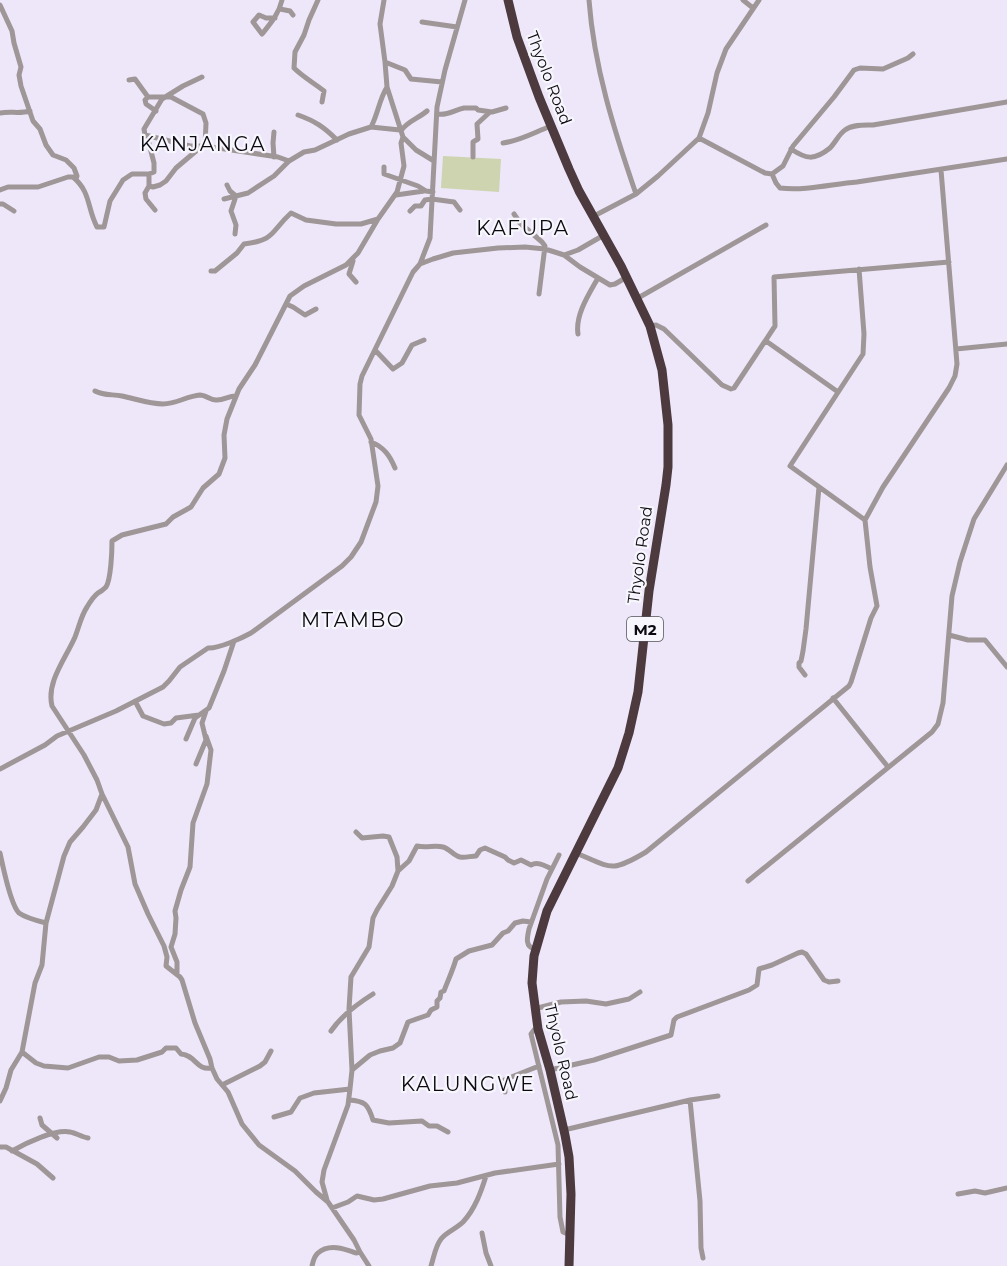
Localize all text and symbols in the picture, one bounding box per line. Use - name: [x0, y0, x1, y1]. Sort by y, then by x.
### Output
- street label: Thyolo Road: [522, 29, 576, 127]
- district label: KANJANGA: [140, 132, 266, 156]
- district label: KAFUPA: [476, 216, 570, 240]
- street label: Thyolo Road: [624, 505, 656, 605]
- district label: MTAMBO: [301, 608, 405, 632]
- road number: M2: [627, 617, 663, 641]
- street label: Thyolo Road: [541, 1002, 581, 1102]
- district label: KALUNGWE: [401, 1072, 535, 1096]

